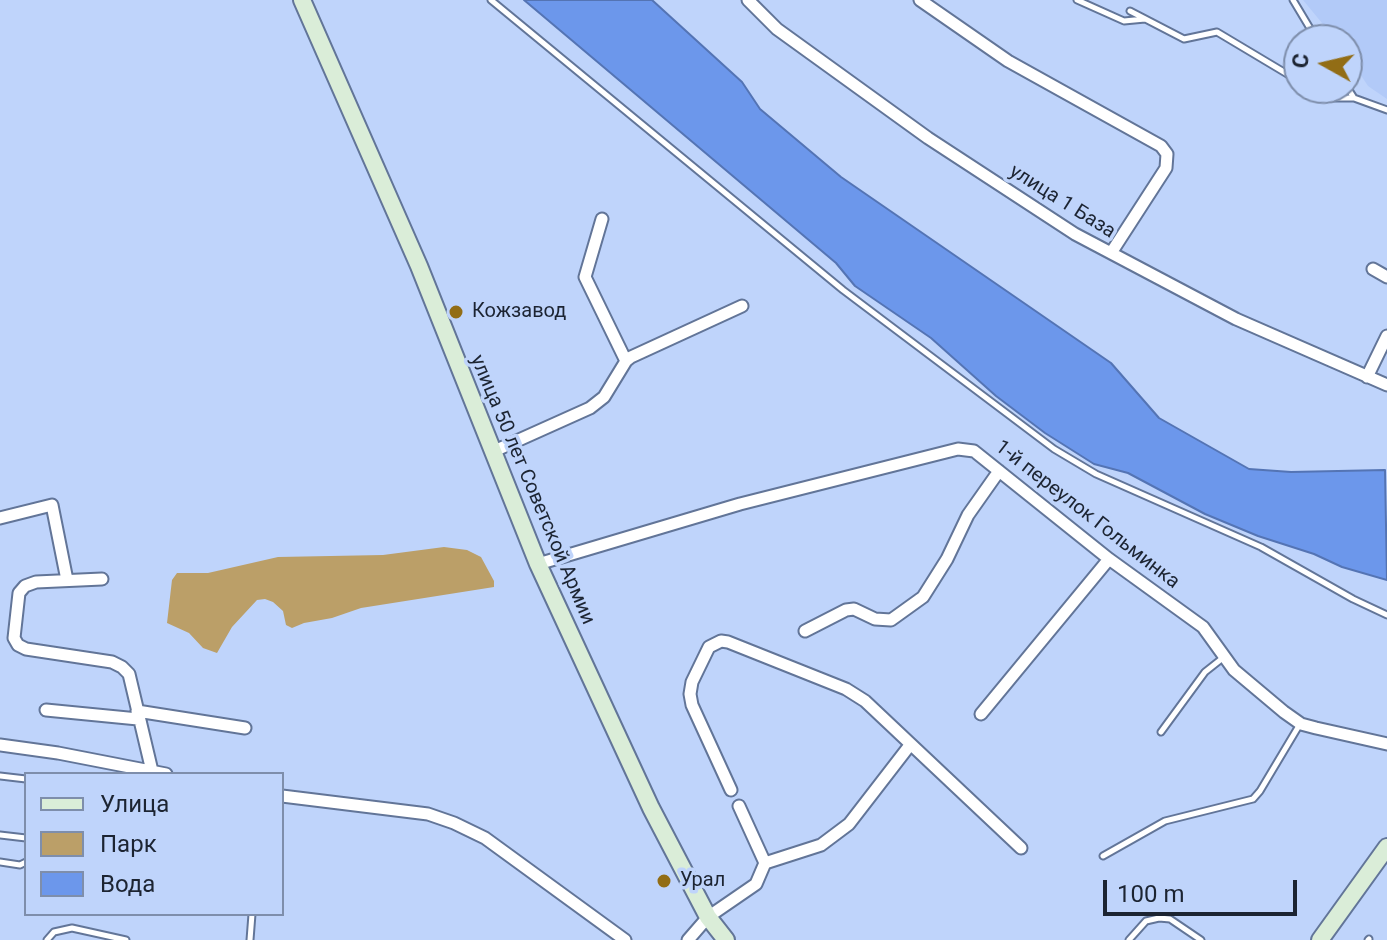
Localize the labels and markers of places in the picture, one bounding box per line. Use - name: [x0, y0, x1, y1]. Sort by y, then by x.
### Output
- place label: Кожзавод: [472, 300, 566, 324]
- marker: Кожзавод: [447, 303, 465, 321]
- place label: Урал: [680, 869, 725, 893]
- marker: Урал: [655, 872, 673, 890]

